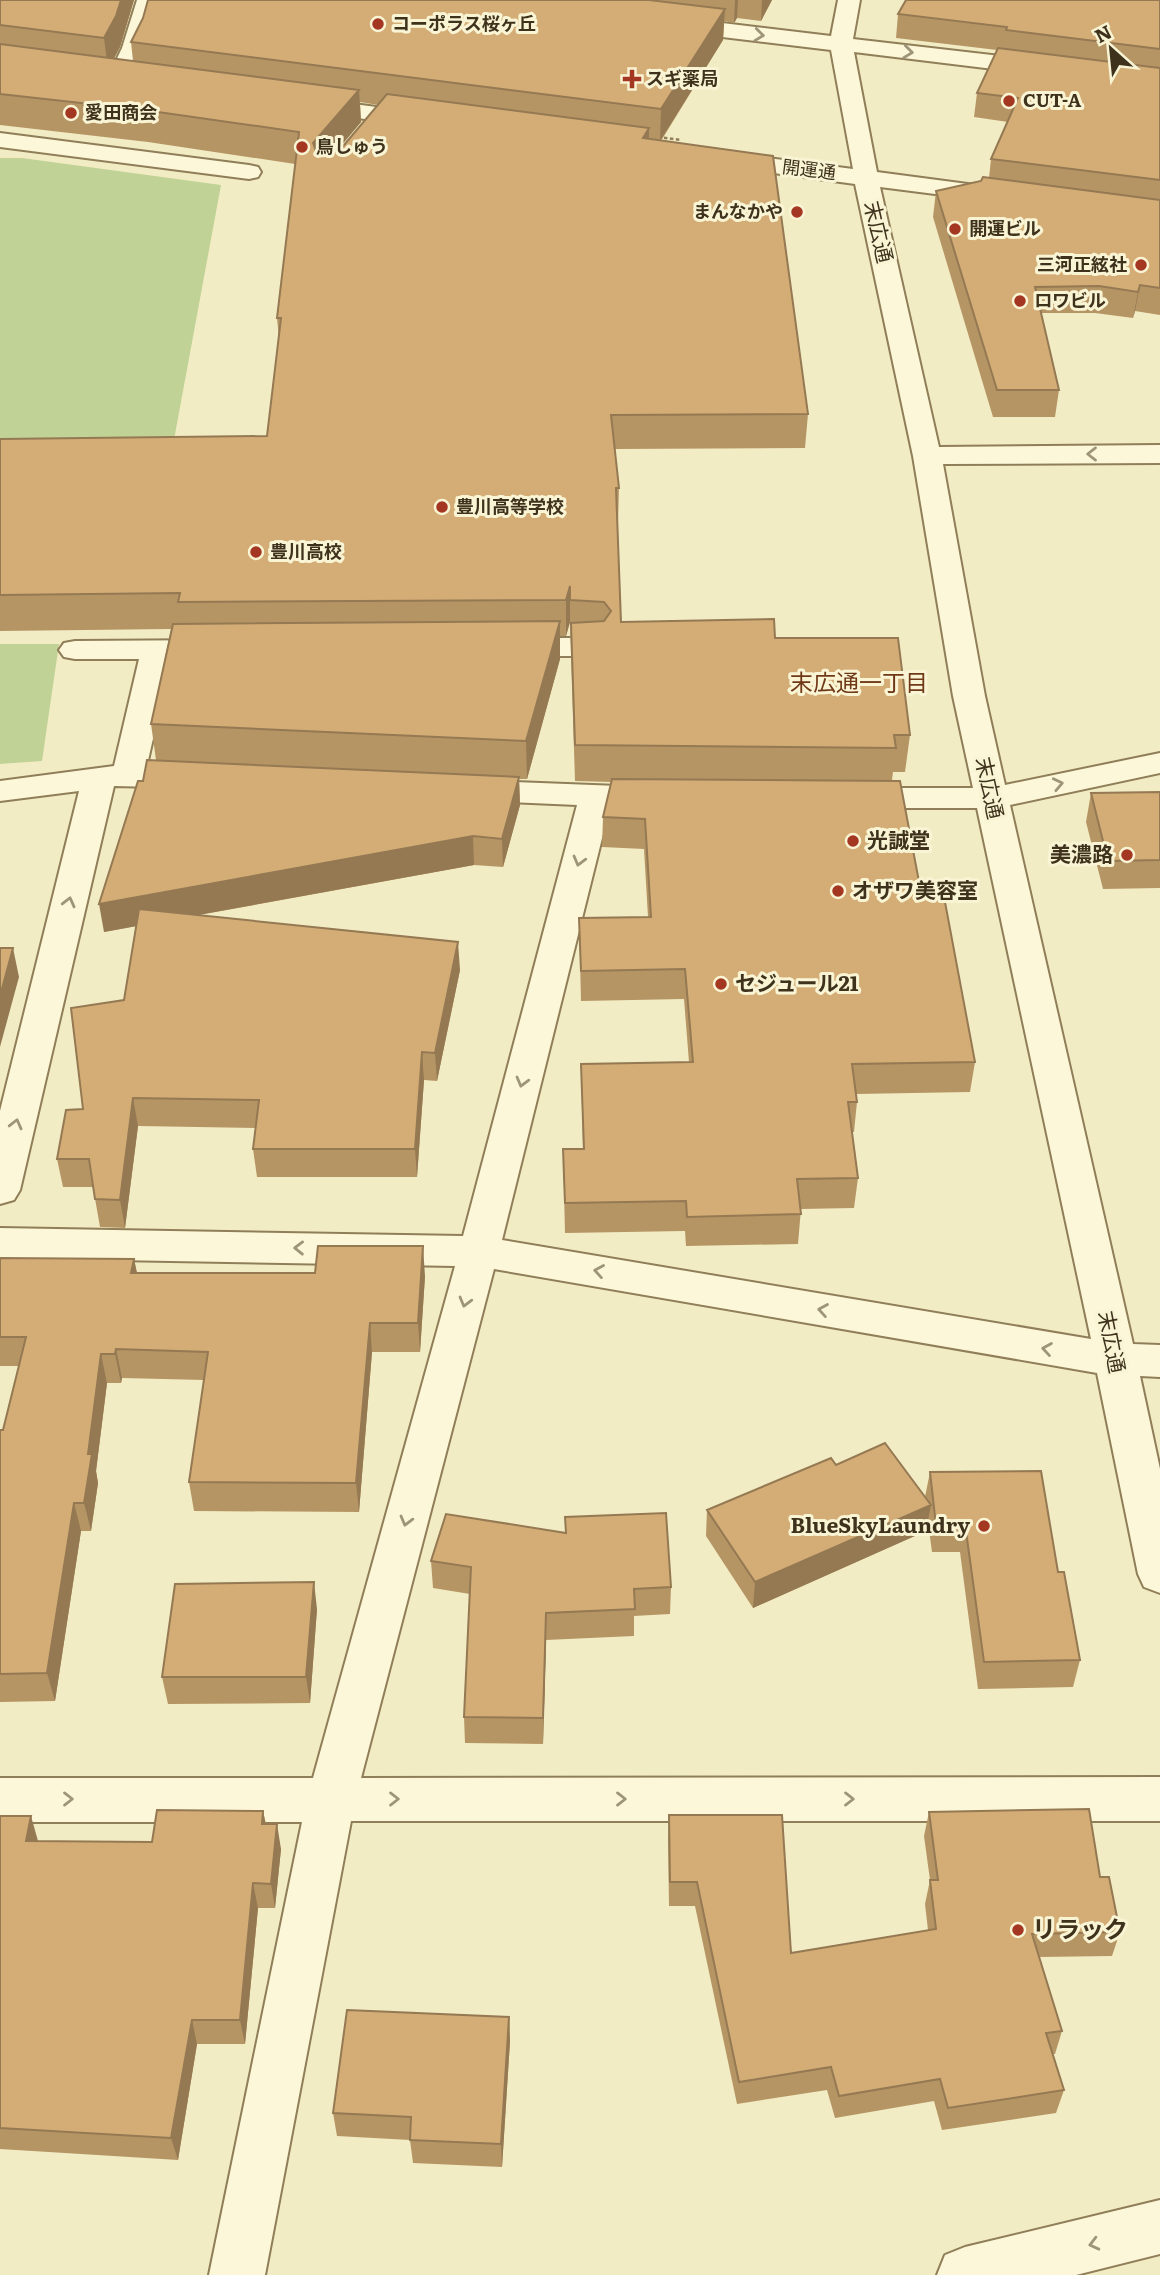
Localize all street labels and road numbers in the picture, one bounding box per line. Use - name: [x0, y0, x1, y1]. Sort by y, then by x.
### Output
- street label: 開運通: [781, 152, 838, 185]
- street label: 末広通: [858, 197, 903, 266]
- street label: 末広通: [970, 753, 1013, 822]
- street label: 末広通: [1092, 1308, 1135, 1375]

